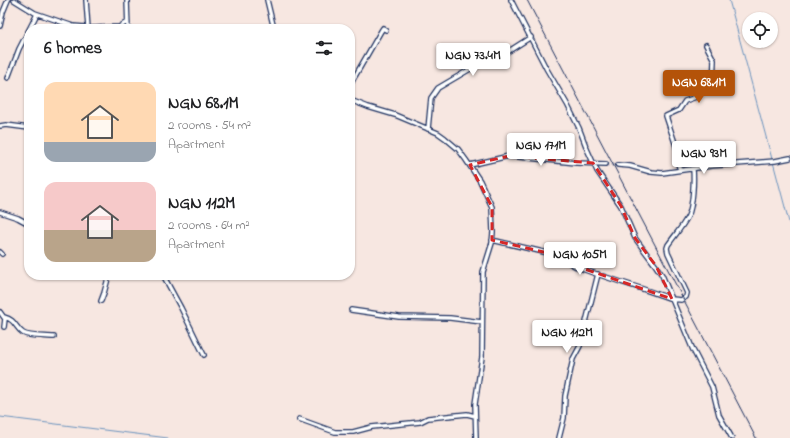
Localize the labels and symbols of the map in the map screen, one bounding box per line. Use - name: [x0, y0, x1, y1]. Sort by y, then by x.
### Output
- pin: NGN 73.4M: [427, 43, 519, 77]
- pin: NGN 68.1M: [653, 70, 745, 104]
- pin: NGN 171M: [500, 133, 582, 167]
- pin: NGN 93M: [667, 141, 741, 175]
- pin: NGN 105M: [539, 242, 621, 276]
- pin: NGN 112M: [526, 320, 608, 354]

